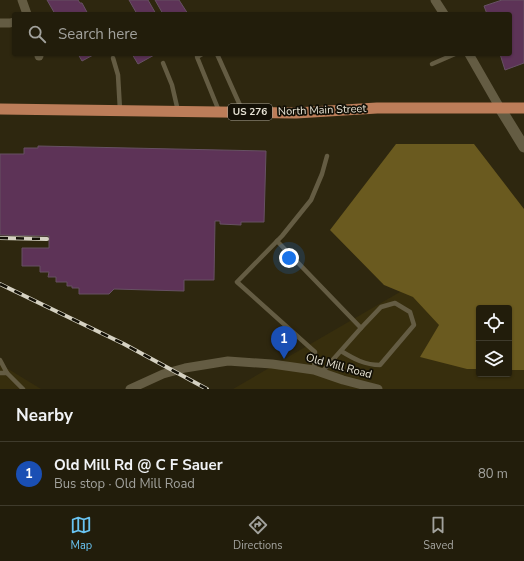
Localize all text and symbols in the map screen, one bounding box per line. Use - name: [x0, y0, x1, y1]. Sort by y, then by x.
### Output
- search box: [12, 12, 512, 56]
- icon: search: [26, 23, 48, 45]
- text: Search here: [58, 24, 138, 44]
- street label: North Main Street: [278, 101, 367, 119]
- road number: US 276: [228, 104, 272, 120]
- your location: [279, 248, 299, 268]
- map controls: [476, 305, 512, 377]
- button: locate: [476, 305, 512, 341]
- pin: 1: [271, 326, 297, 359]
- button: layers: [476, 341, 512, 377]
- street label: Old Mill Road: [304, 350, 374, 382]
- text: Nearby: [16, 404, 73, 427]
- text: Old Mill Rd @ C F Sauer: [54, 455, 223, 475]
- text: 1: [25, 465, 33, 483]
- text: 80 m: [478, 465, 508, 483]
- text: Bus stop · Old Mill Road: [54, 475, 195, 493]
- tab: Map: [70, 514, 92, 553]
- tab: Directions: [233, 514, 283, 553]
- tab: Saved: [423, 514, 454, 553]

